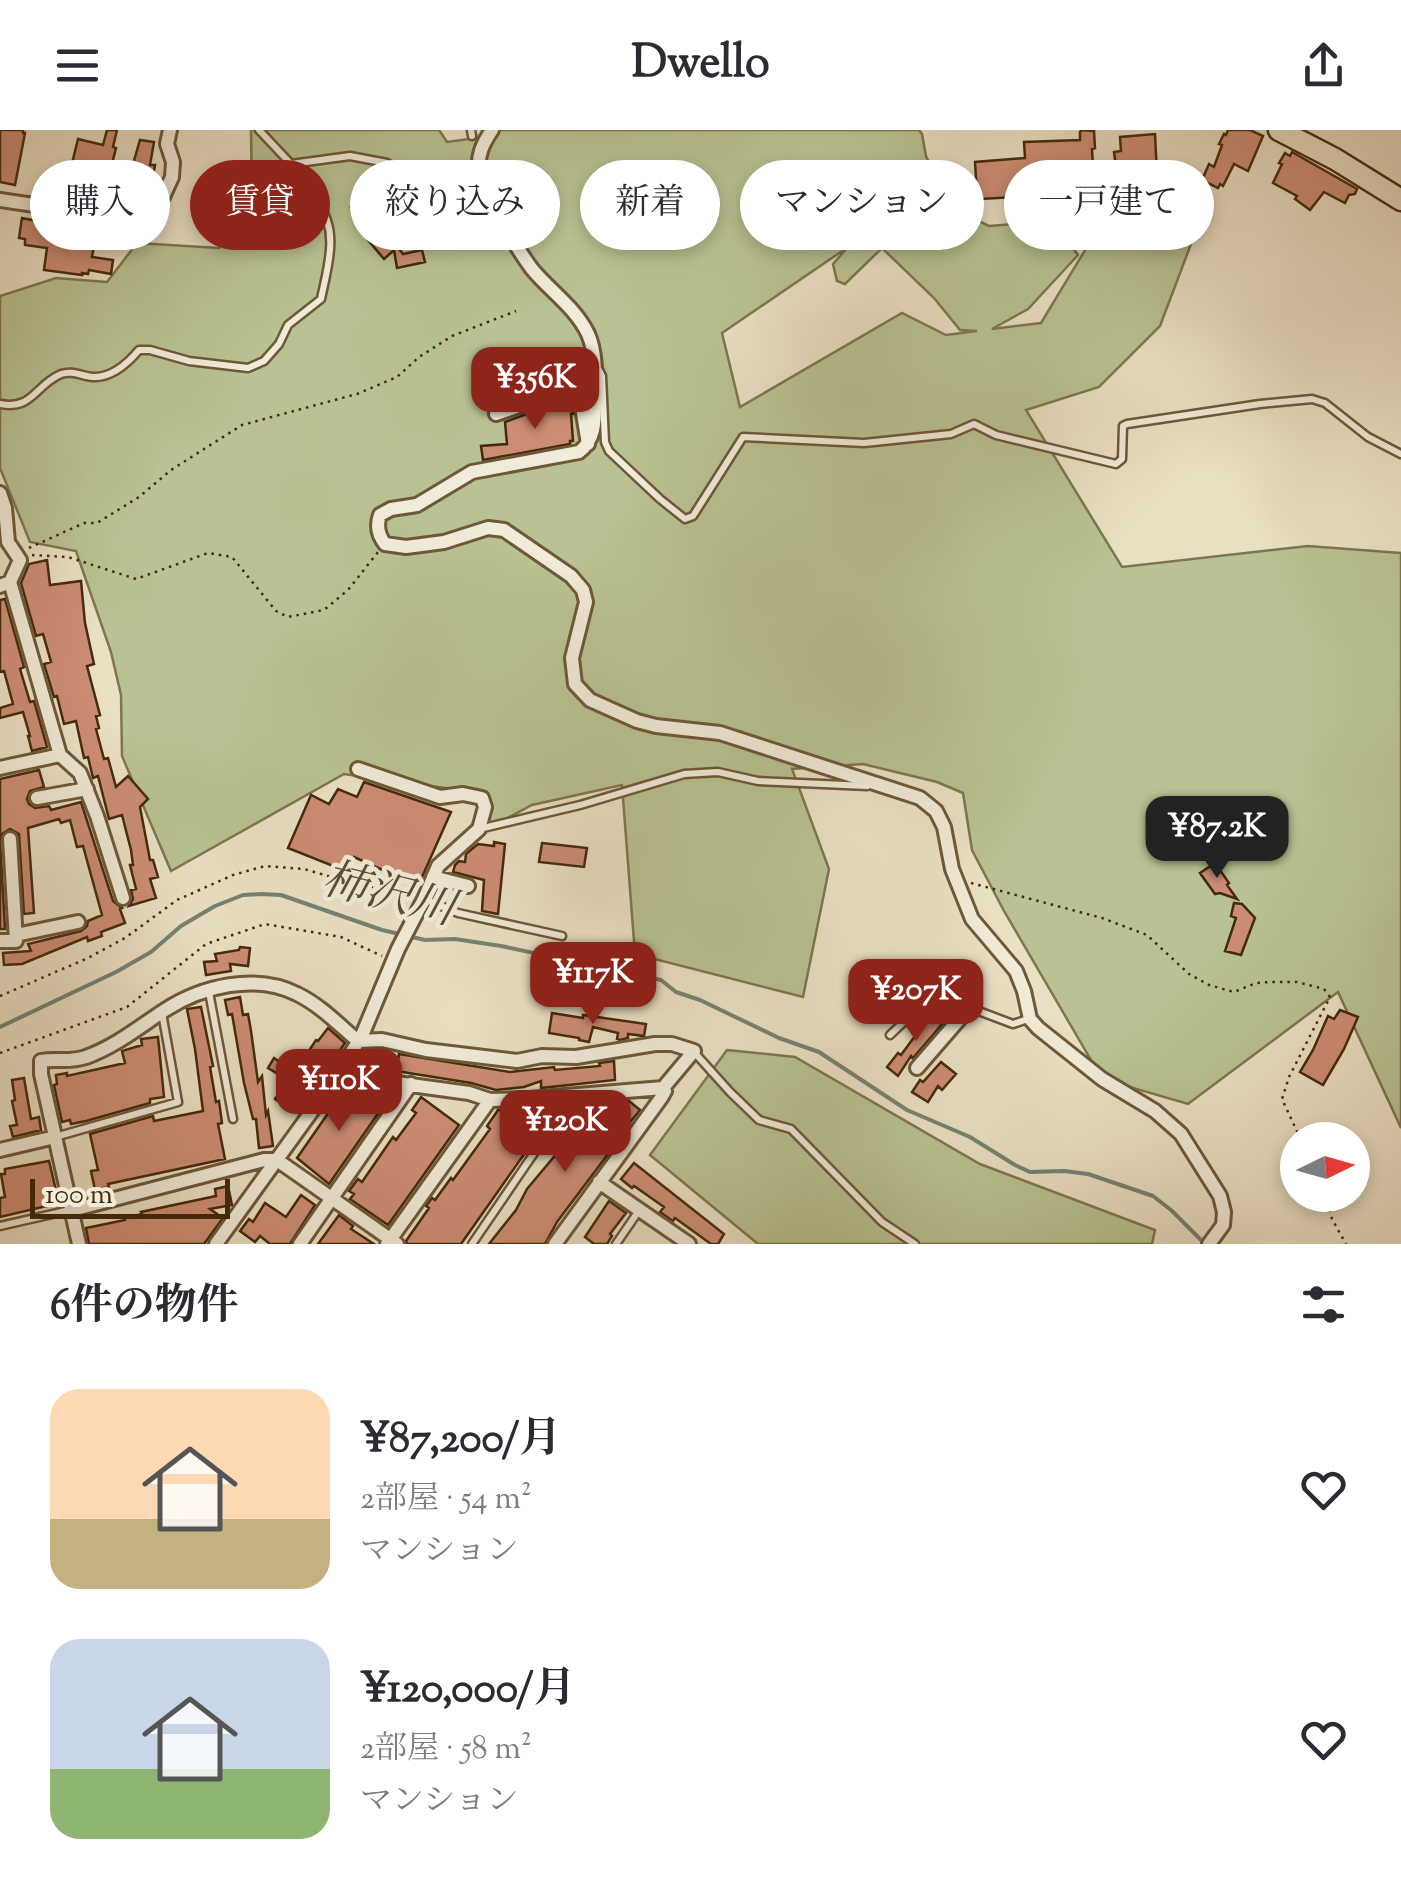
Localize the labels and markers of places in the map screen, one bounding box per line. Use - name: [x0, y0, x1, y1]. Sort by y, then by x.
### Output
- pin: ¥356K: [465, 347, 605, 432]
- pin: ¥87.2K: [1136, 796, 1298, 881]
- pin: ¥117K: [523, 942, 663, 1027]
- pin: ¥207K: [846, 959, 986, 1044]
- pin: ¥110K: [269, 1049, 409, 1134]
- pin: ¥120K: [495, 1090, 635, 1175]

